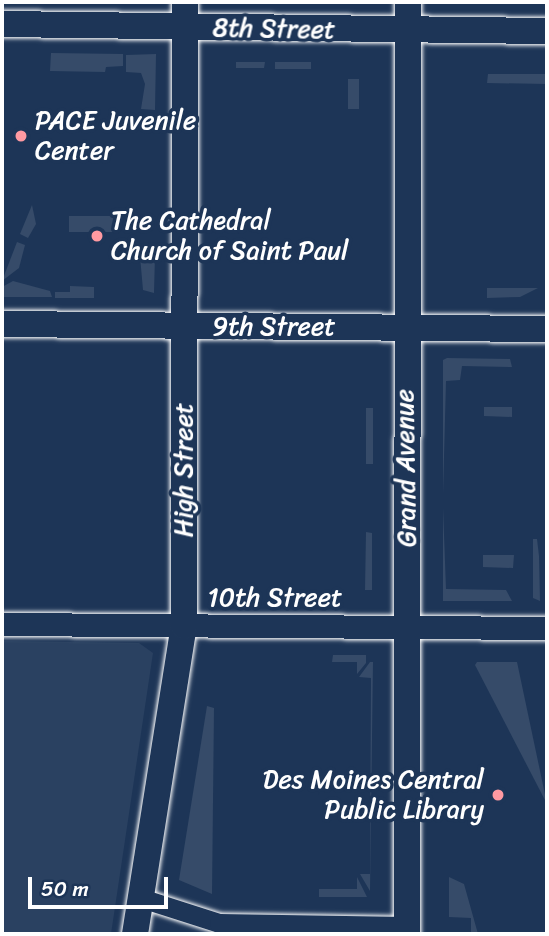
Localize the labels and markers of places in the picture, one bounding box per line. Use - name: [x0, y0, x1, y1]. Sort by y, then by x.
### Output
- place label: PACE Juvenile Center: [35, 105, 196, 166]
- marker: PACE Juvenile Center: [13, 128, 29, 144]
- place label: The Cathedral Church of Saint Paul: [111, 205, 349, 266]
- marker: The Cathedral Church of Saint Paul: [89, 228, 105, 244]
- place label: Des Moines Central Public Library: [263, 764, 484, 826]
- marker: Des Moines Central Public Library: [490, 787, 506, 803]

